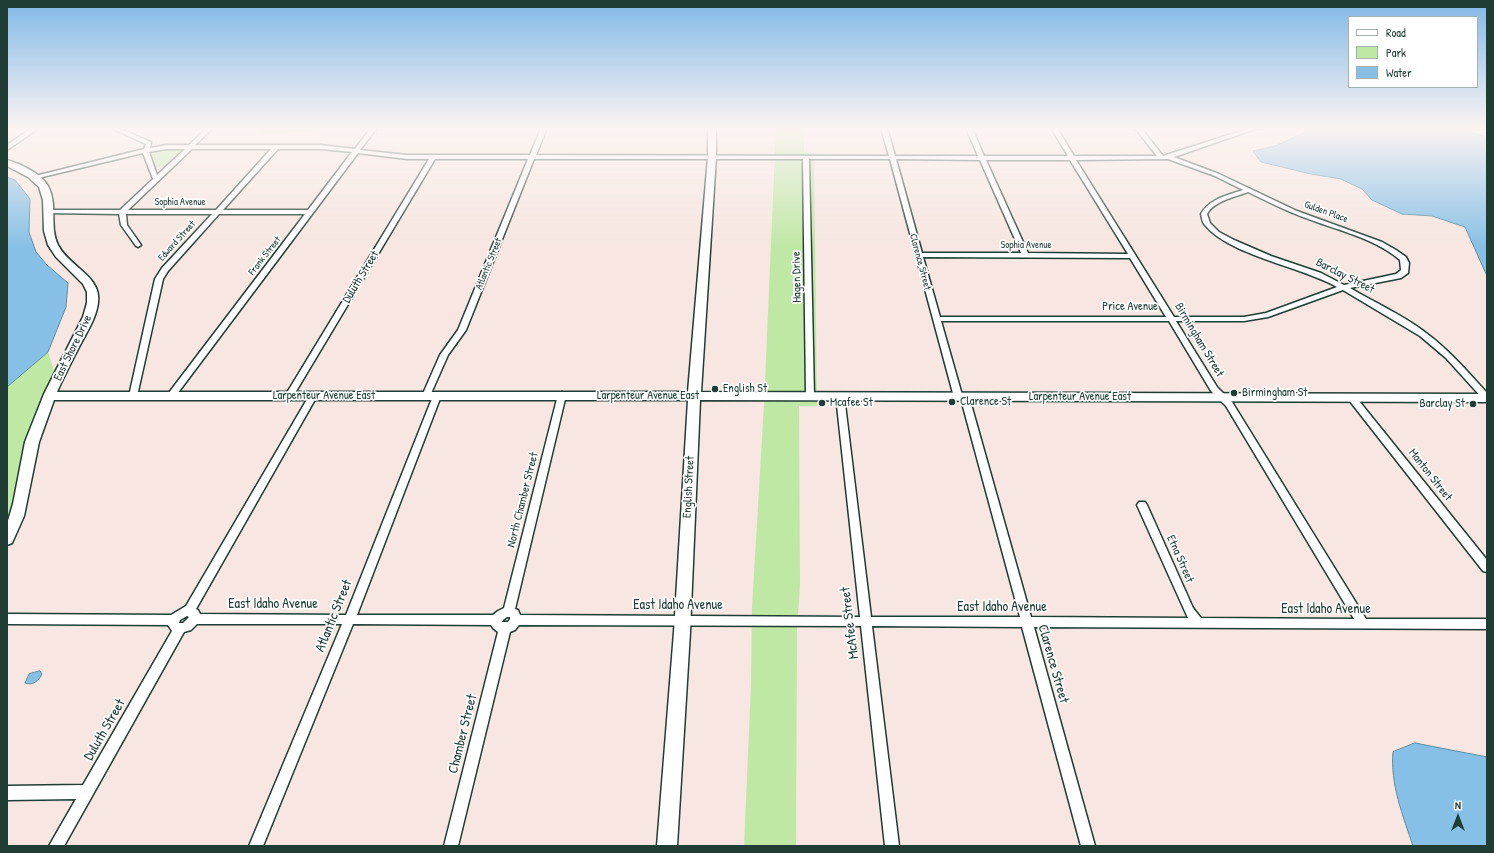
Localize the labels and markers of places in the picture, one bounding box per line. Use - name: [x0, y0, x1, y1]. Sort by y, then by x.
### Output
- place label: English St: [723, 382, 767, 396]
- marker: English St: [710, 384, 720, 394]
- place label: Birmingham St: [1242, 386, 1307, 400]
- marker: Birmingham St: [1229, 388, 1239, 398]
- place label: Clarence St: [960, 395, 1011, 409]
- place label: Mcafee St: [830, 396, 873, 410]
- marker: Clarence St: [947, 397, 957, 407]
- place label: Barclay St: [1420, 397, 1465, 411]
- marker: Mcafee St: [817, 398, 827, 408]
- marker: Barclay St: [1468, 399, 1478, 409]

